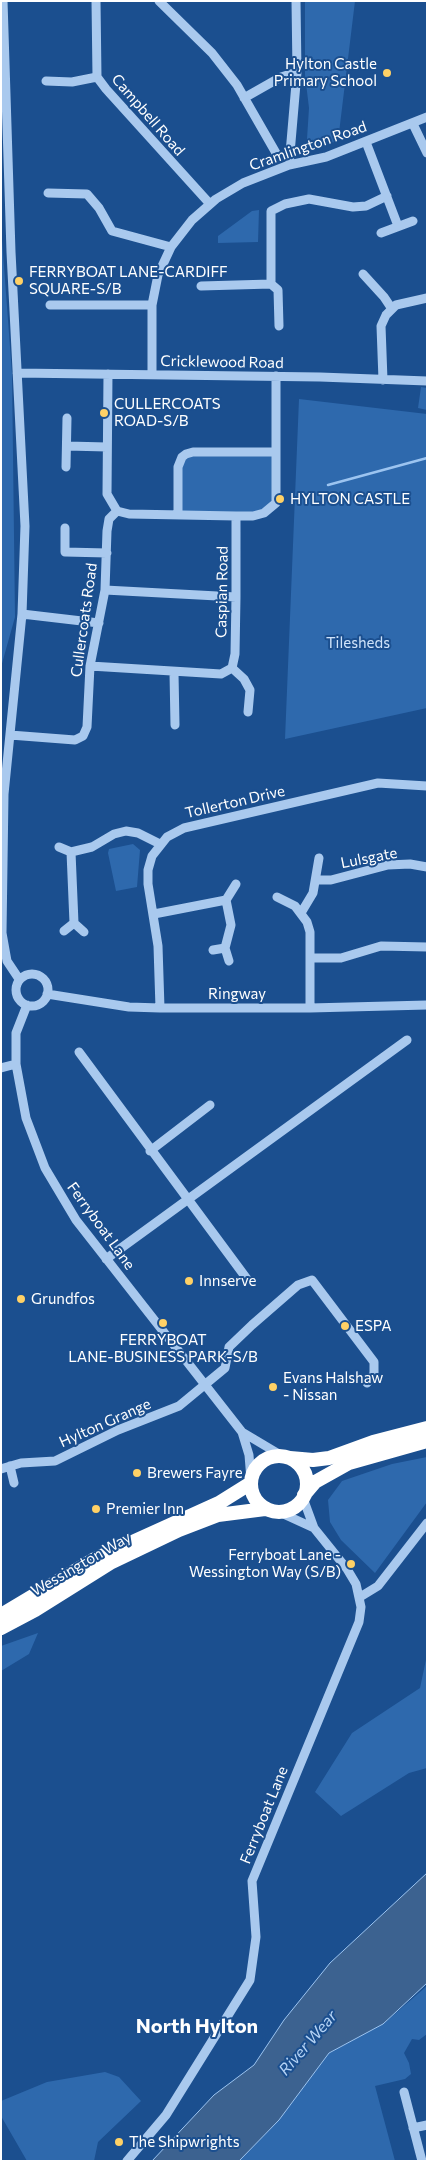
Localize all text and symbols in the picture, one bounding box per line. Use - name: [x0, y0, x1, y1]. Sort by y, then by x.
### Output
- place label: Hylton Castle Primary School: [274, 55, 377, 90]
- marker: Hylton Castle Primary School: [381, 67, 393, 79]
- street label: Campbell Road: [108, 70, 188, 160]
- street label: Cramlington Road: [247, 117, 369, 175]
- place label: FERRYBOAT LANE-CARDIFF SQUARE-S/B: [29, 263, 228, 298]
- marker: FERRYBOAT LANE-CARDIFF SQUARE-S/B: [13, 275, 25, 287]
- street label: Cricklewood Road: [160, 352, 284, 372]
- place label: CULLERCOATS ROAD-S/B: [114, 395, 221, 430]
- marker: CULLERCOATS ROAD-S/B: [98, 407, 110, 419]
- place label: HYLTON CASTLE: [290, 490, 410, 508]
- marker: HYLTON CASTLE: [274, 493, 286, 505]
- street label: Caspian Road: [212, 546, 232, 638]
- street label: Cullercoats Road: [67, 562, 101, 678]
- park label: Tilesheds: [326, 634, 390, 652]
- street label: Tollerton Drive: [183, 782, 287, 822]
- street label: Lulsgate: [339, 844, 399, 872]
- street label: Ringway: [208, 985, 266, 1003]
- street label: Ferryboat Lane: [63, 1179, 139, 1273]
- place label: Innserve: [199, 1272, 256, 1290]
- marker: Innserve: [183, 1275, 195, 1287]
- place label: Grundfos: [31, 1290, 95, 1308]
- marker: Grundfos: [15, 1293, 27, 1305]
- marker: FERRYBOAT LANE-BUSINESS PARK-S/B: [157, 1317, 169, 1329]
- place label: ESPA: [355, 1317, 392, 1335]
- marker: ESPA: [339, 1320, 351, 1332]
- place label: FERRYBOAT LANE-BUSINESS PARK-S/B: [68, 1331, 258, 1366]
- place label: Evans Halshaw - Nissan: [283, 1369, 383, 1404]
- marker: Evans Halshaw - Nissan: [267, 1381, 279, 1393]
- street label: Hylton Grange: [56, 1395, 154, 1451]
- place label: Brewers Fayre: [147, 1464, 243, 1482]
- marker: Brewers Fayre: [131, 1467, 143, 1479]
- place label: Premier Inn: [106, 1500, 184, 1518]
- marker: Premier Inn: [90, 1503, 102, 1515]
- street label: Wessington Way: [28, 1528, 134, 1600]
- place label: Ferryboat Lane - Wessington Way (S/B): [189, 1546, 341, 1581]
- marker: Ferryboat Lane - Wessington Way (S/B): [345, 1558, 357, 1570]
- street label: Ferryboat Lane: [236, 1764, 292, 1866]
- water label: River Wear: [275, 2007, 341, 2079]
- district label: North Hylton: [136, 2014, 258, 2038]
- place label: The Shipwrights: [129, 2133, 239, 2151]
- marker: The Shipwrights: [113, 2136, 125, 2148]

